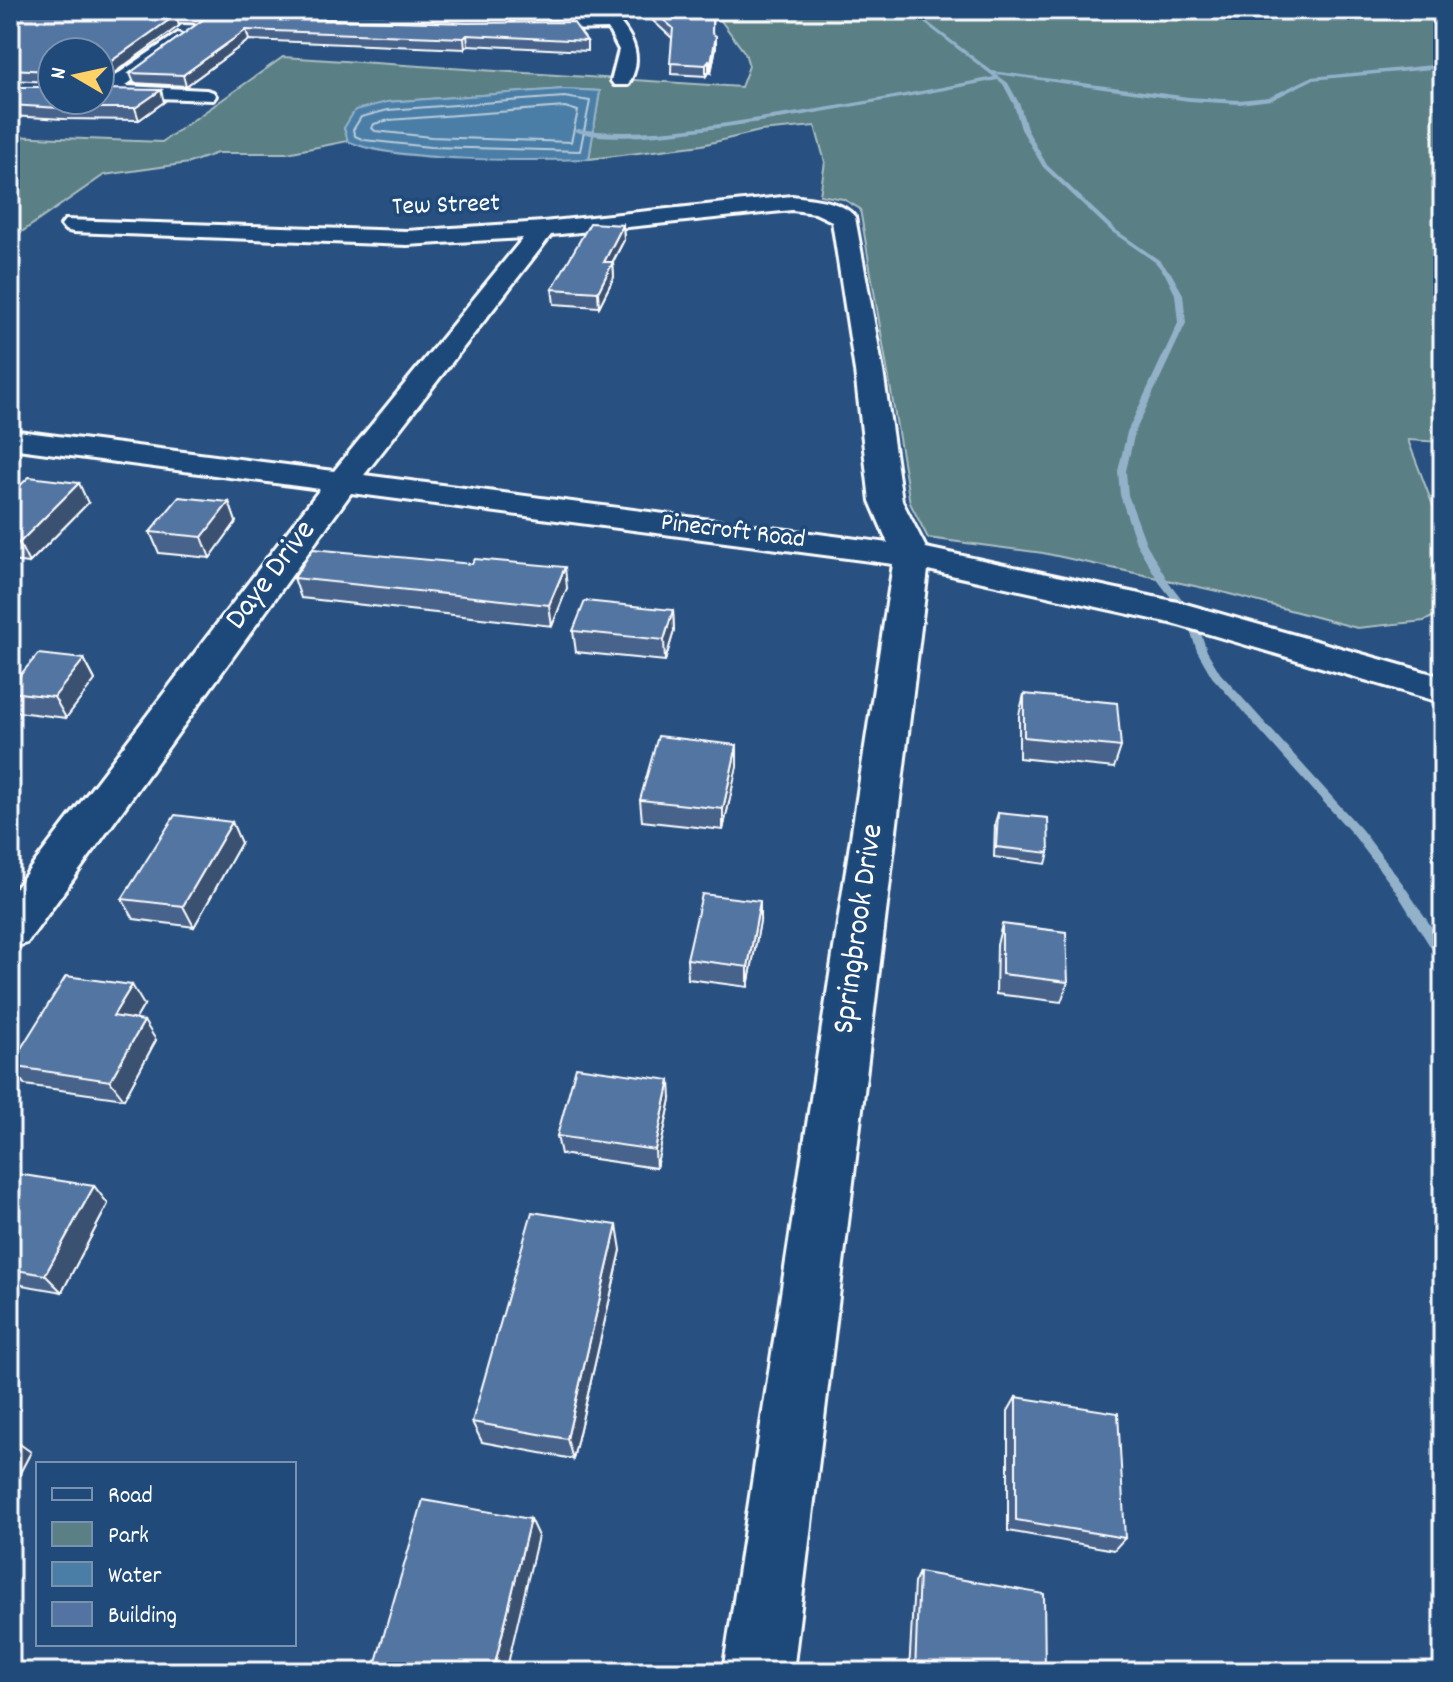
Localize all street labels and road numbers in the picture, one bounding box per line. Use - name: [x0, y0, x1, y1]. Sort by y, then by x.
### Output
- street label: Tew Street: [392, 186, 501, 226]
- street label: Pinecroft Road: [659, 505, 807, 559]
- street label: Daye Drive: [215, 511, 329, 641]
- street label: Springbrook Drive: [822, 821, 898, 1037]

